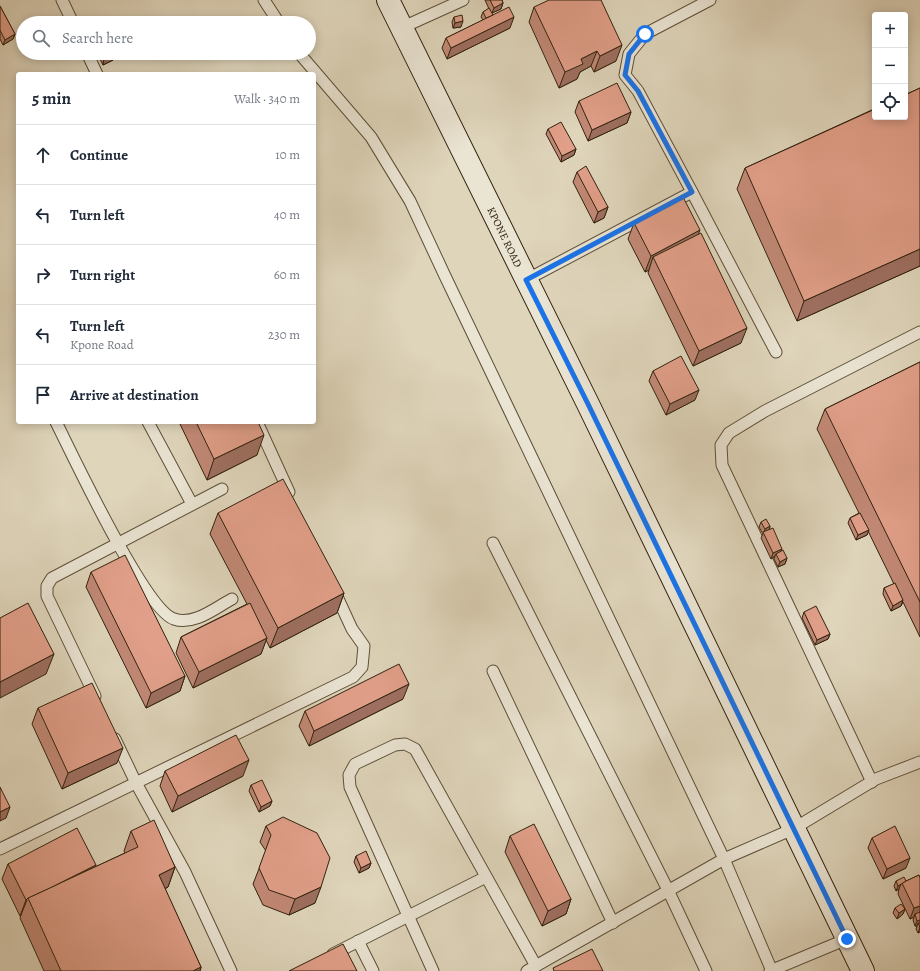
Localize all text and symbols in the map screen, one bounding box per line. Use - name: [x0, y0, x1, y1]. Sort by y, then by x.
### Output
- map controls: [872, 12, 908, 120]
- button: +: [872, 12, 908, 48]
- search box: [16, 16, 316, 60]
- route start: [636, 25, 654, 43]
- icon: search: [30, 27, 52, 49]
- text: Search here: [62, 28, 133, 48]
- button: −: [872, 48, 908, 84]
- button: locate: [872, 84, 908, 120]
- text: 5 min: [32, 87, 71, 110]
- text: Walk · 340 m: [234, 90, 300, 107]
- icon: ahead: [32, 144, 54, 166]
- text: Continue: [70, 145, 128, 165]
- text: 10 m: [275, 146, 300, 163]
- icon: left: [32, 204, 54, 226]
- text: Turn left: [70, 205, 125, 225]
- street label: KPONE ROAD: [483, 205, 526, 270]
- text: 40 m: [274, 206, 300, 223]
- icon: right: [32, 264, 54, 286]
- text: Turn right: [70, 265, 135, 285]
- text: 60 m: [274, 266, 300, 283]
- text: Turn left: [70, 316, 125, 336]
- icon: left: [32, 324, 54, 346]
- text: 230 m: [268, 326, 300, 343]
- text: Kpone Road: [70, 336, 134, 353]
- icon: arrive: [32, 384, 54, 406]
- text: Arrive at destination: [70, 385, 199, 405]
- route end: [838, 930, 856, 948]

